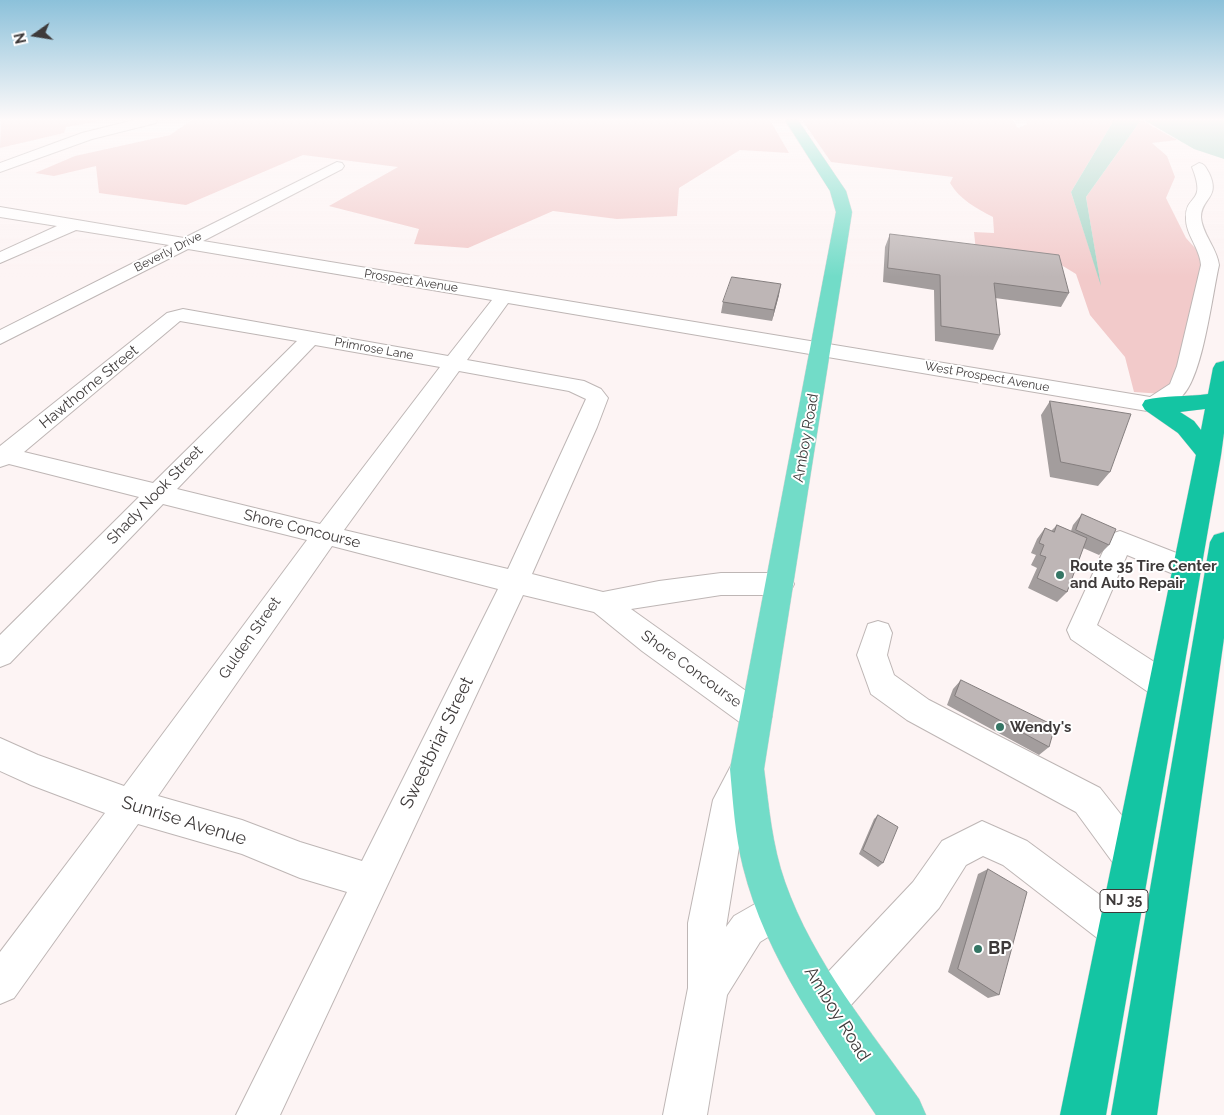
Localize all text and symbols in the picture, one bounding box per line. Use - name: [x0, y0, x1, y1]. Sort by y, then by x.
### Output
- north arrow: [10, 10, 60, 60]
- text: N: [11, 31, 29, 45]
- street label: Beverly Drive: [132, 229, 204, 275]
- street label: Prospect Avenue: [363, 266, 459, 296]
- street label: Primrose Lane: [333, 335, 415, 363]
- street label: Hawthorne Street: [36, 342, 142, 432]
- street label: West Prospect Avenue: [924, 359, 1050, 395]
- street label: Amboy Road: [789, 392, 823, 484]
- street label: Shady Nook Street: [103, 442, 207, 548]
- street label: Shore Concourse: [242, 506, 362, 552]
- place label: Route 35 Tire Center and Auto Repair: [1070, 557, 1217, 592]
- marker: Route 35 Tire Center and Auto Repair: [1054, 569, 1066, 581]
- street label: Gulden Street: [215, 594, 285, 682]
- street label: Shore Concourse: [637, 627, 745, 711]
- street label: Sweetbriar Street: [396, 674, 478, 812]
- place label: Wendy's: [1010, 718, 1071, 736]
- marker: Wendy's: [994, 721, 1006, 733]
- street label: Sunrise Avenue: [119, 792, 249, 850]
- road number: NJ 35: [1100, 889, 1148, 912]
- place label: BP: [988, 938, 1011, 960]
- marker: BP: [972, 943, 984, 955]
- street label: Amboy Road: [799, 963, 875, 1065]

